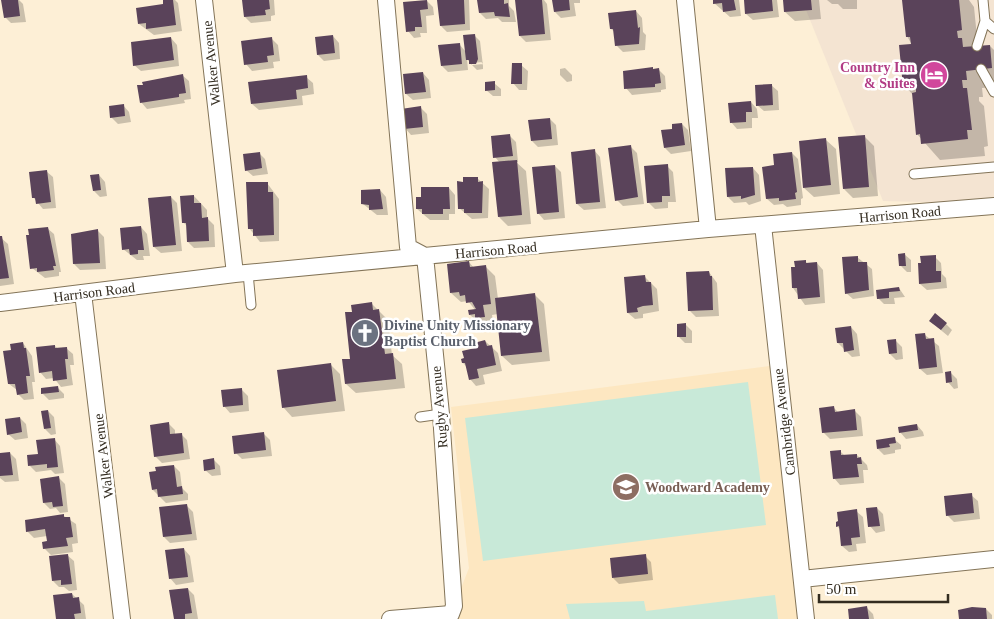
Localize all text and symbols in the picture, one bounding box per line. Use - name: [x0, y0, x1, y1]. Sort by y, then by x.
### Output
- street label: Walker Avenue: [200, 20, 223, 106]
- place label: Country Inn & Suites: [840, 60, 916, 91]
- hotel icon: Country Inn & Suites: [919, 60, 949, 90]
- street label: Harrison Road: [859, 203, 942, 226]
- street label: Harrison Road: [455, 239, 538, 262]
- street label: Harrison Road: [52, 280, 136, 305]
- church icon: Divine Unity Missionary Baptist Church: [350, 318, 380, 348]
- place label: Divine Unity Missionary Baptist Church: [384, 318, 530, 349]
- street label: Rugby Avenue: [428, 365, 451, 449]
- street label: Cambridge Avenue: [771, 368, 798, 476]
- street label: Walker Avenue: [91, 413, 116, 499]
- school or university icon: Woodward Academy: [611, 472, 641, 502]
- place label: Woodward Academy: [645, 480, 770, 495]
- scale bar: [819, 572, 948, 604]
- text: 50 m: [826, 581, 857, 597]

